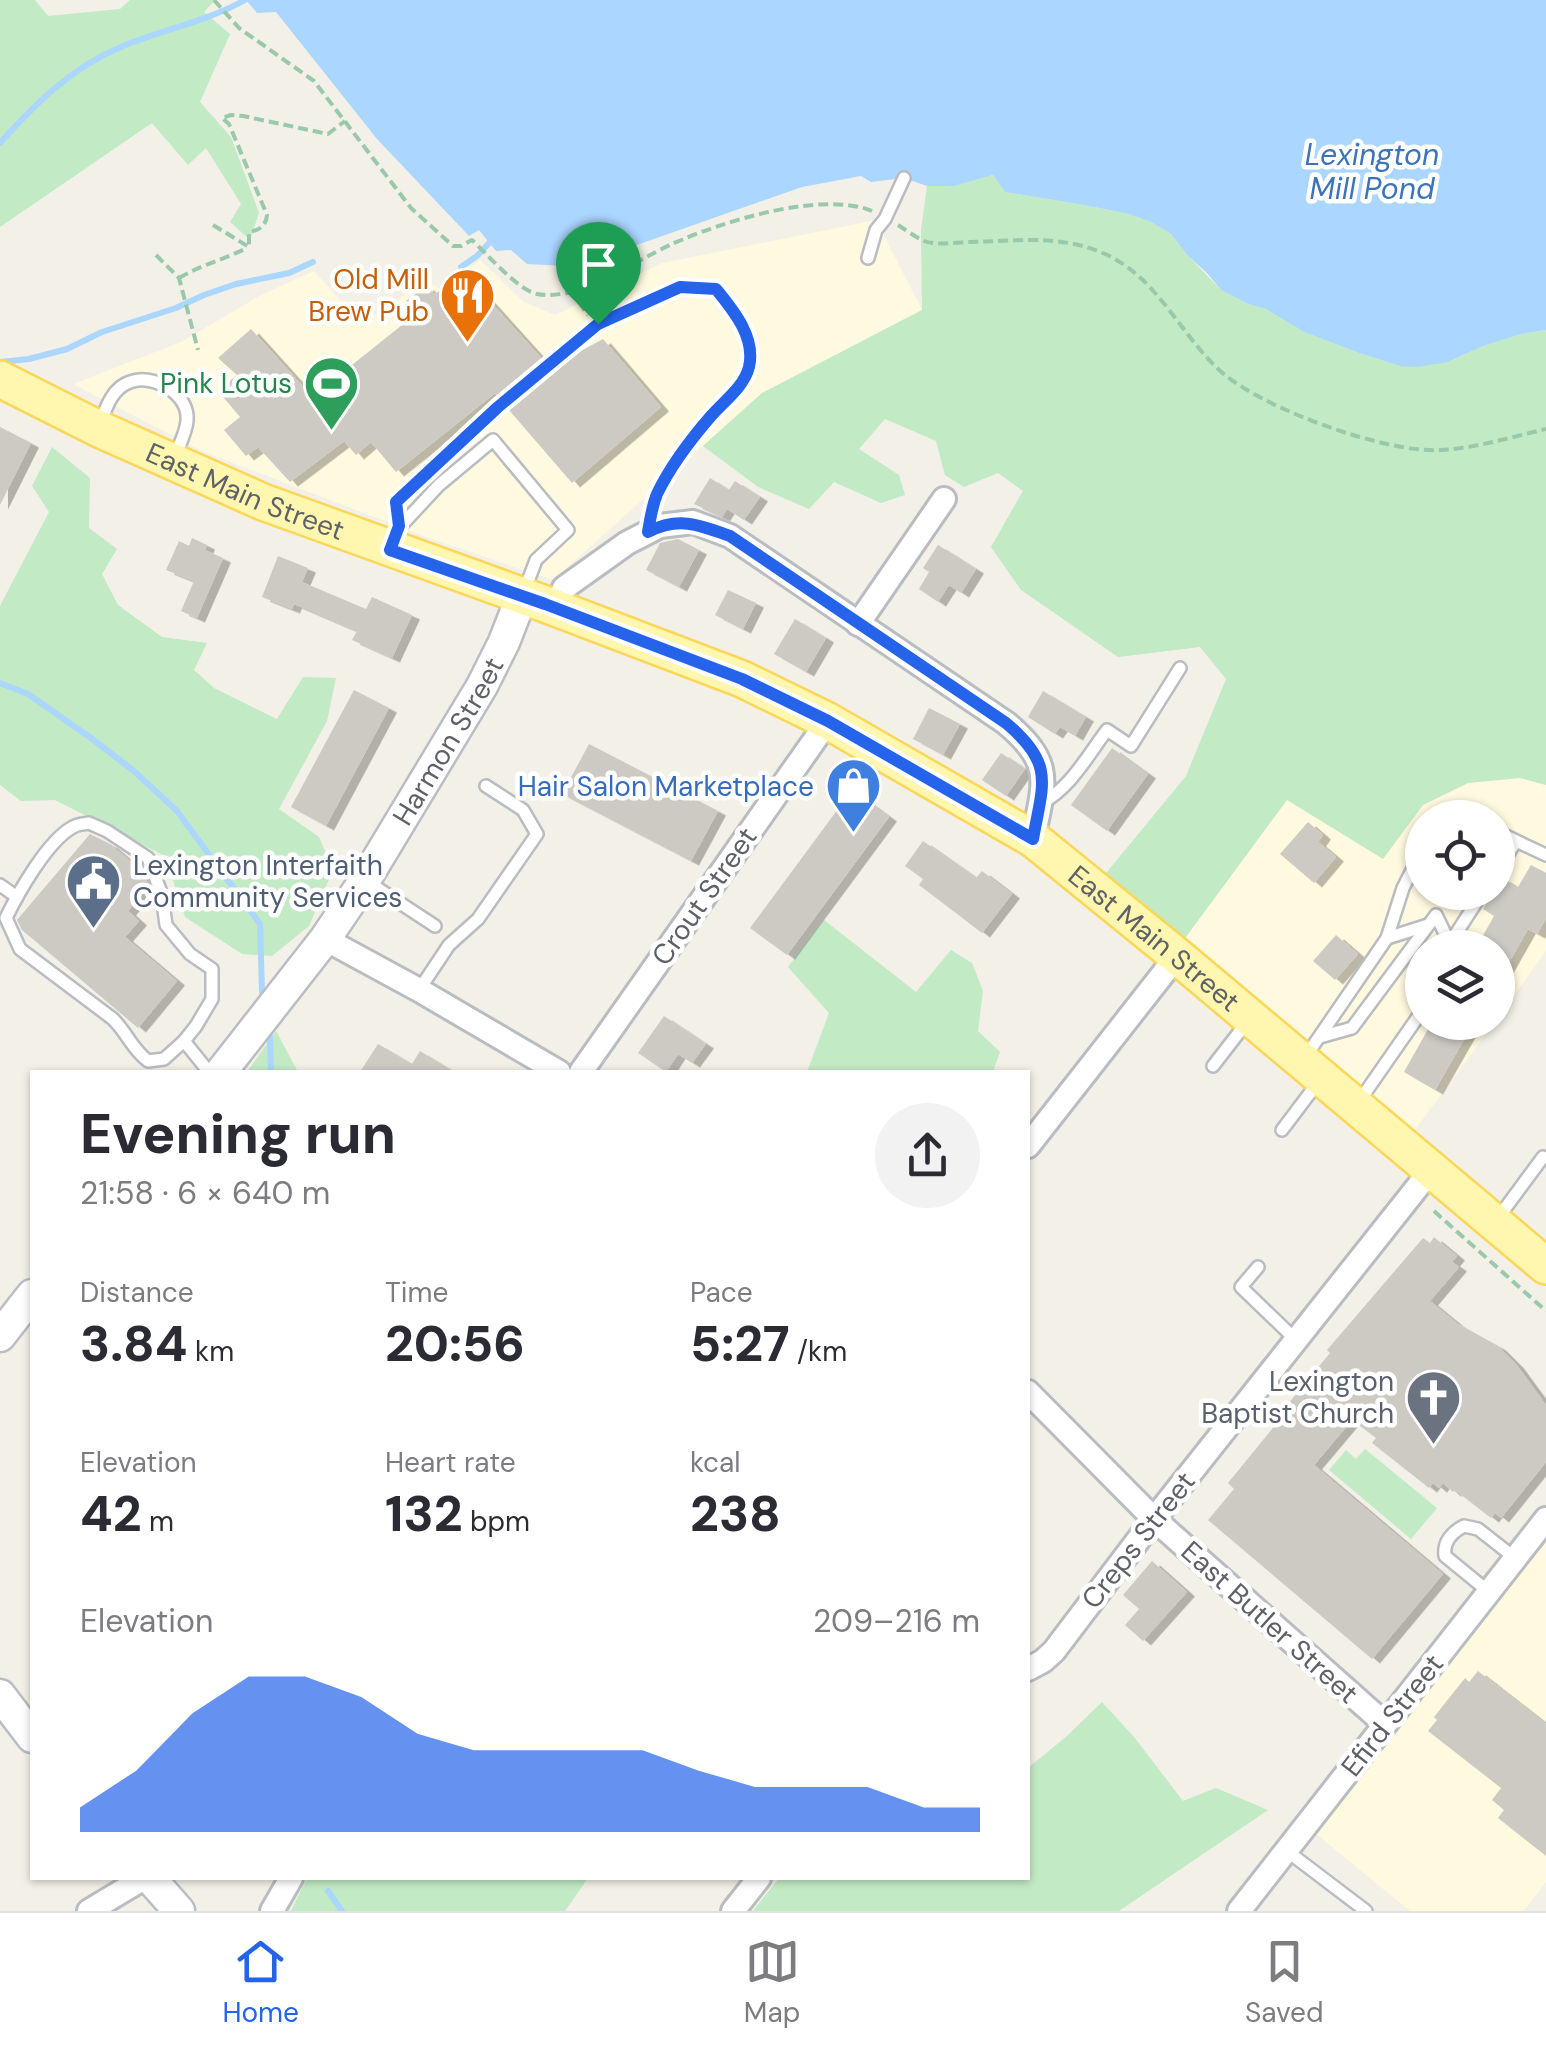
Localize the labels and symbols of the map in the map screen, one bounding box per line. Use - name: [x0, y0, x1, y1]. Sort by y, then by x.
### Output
- water label: Lexington Mill Pond: [1305, 135, 1439, 208]
- pin: [556, 222, 641, 325]
- place label: Old Mill Brew Pub: [308, 261, 429, 330]
- restaurant icon: Old Mill Brew Pub: [438, 265, 498, 344]
- sports icon: Pink Lotus: [301, 353, 361, 432]
- place label: Pink Lotus: [160, 365, 292, 402]
- street label: East Main Street: [140, 434, 349, 549]
- street label: Harmon Street: [384, 651, 512, 832]
- shop icon: Hair Salon Marketplace: [823, 756, 883, 835]
- place label: Hair Salon Marketplace: [518, 768, 814, 805]
- street label: Crout Street: [643, 820, 766, 973]
- place label: Lexington Interfaith Community Services: [133, 847, 402, 916]
- public building icon: Lexington Interfaith Community Services: [64, 851, 124, 930]
- street label: East Main Street: [1061, 857, 1247, 1020]
- place label: Lexington Baptist Church: [1201, 1363, 1394, 1432]
- church icon: Lexington Baptist Church: [1403, 1367, 1463, 1446]
- street label: Creps Street: [1073, 1464, 1204, 1616]
- street label: East Butler Street: [1173, 1533, 1366, 1712]
- street label: Efird Street: [1333, 1646, 1452, 1784]

